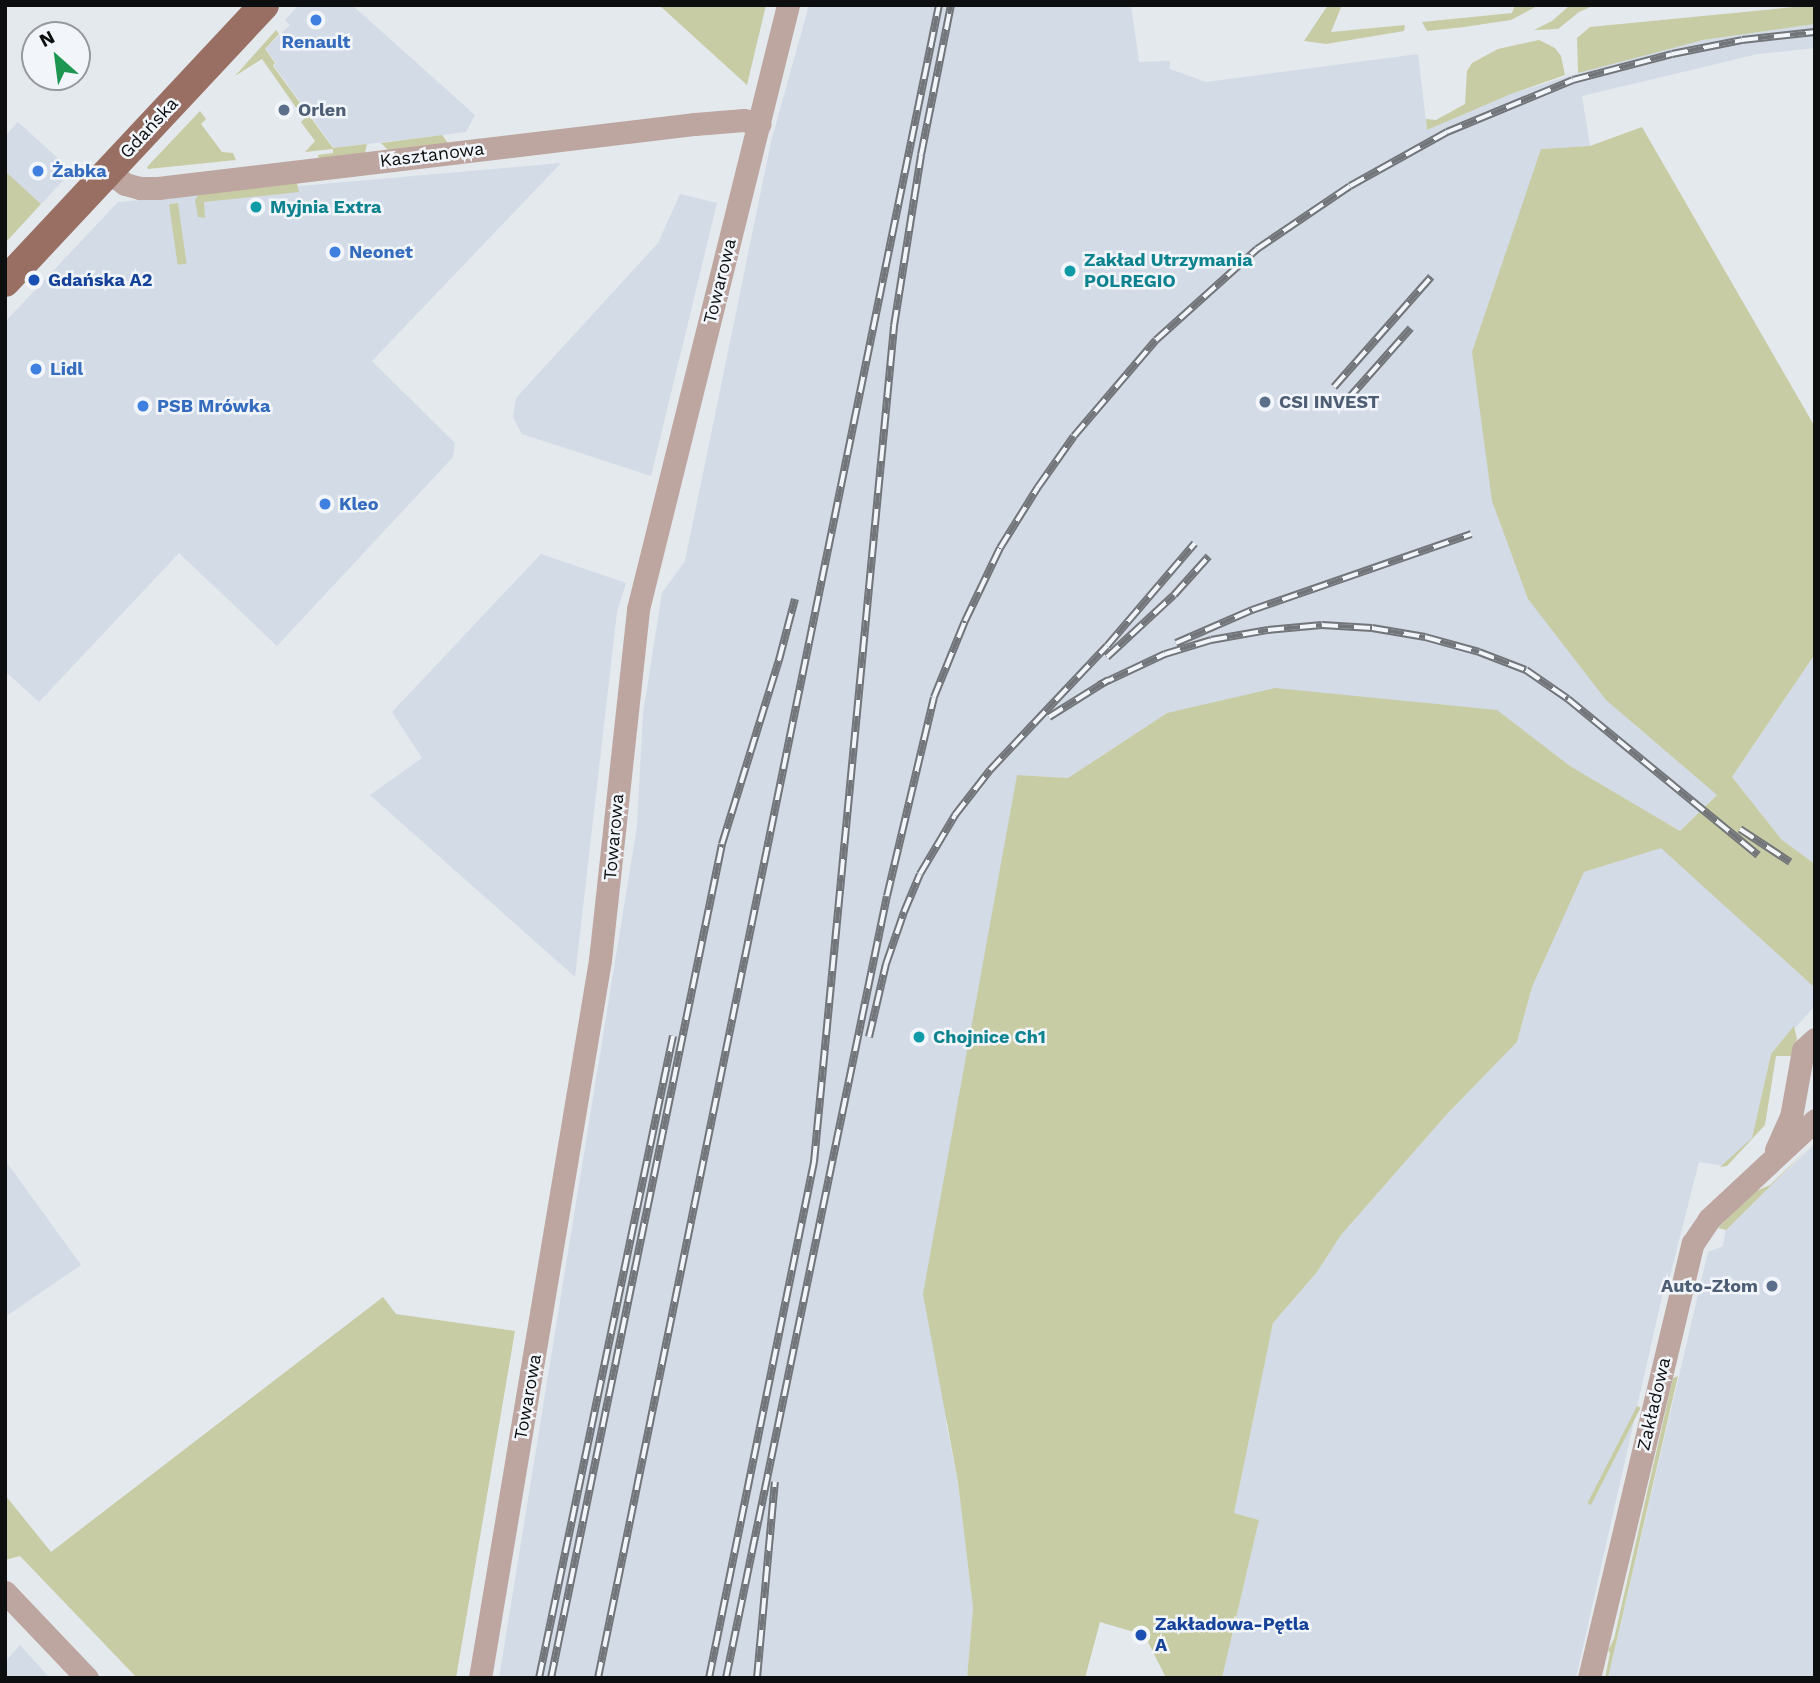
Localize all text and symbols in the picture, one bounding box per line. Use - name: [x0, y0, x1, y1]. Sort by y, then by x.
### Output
- marker: Renault: [308, 12, 324, 28]
- north arrow: [21, 21, 91, 91]
- text: N: [35, 25, 58, 52]
- place label: Renault: [282, 31, 350, 53]
- street label: Gdańska: [115, 93, 183, 163]
- place label: Orlen: [298, 99, 346, 121]
- marker: Orlen: [276, 102, 292, 118]
- street label: Kasztanowa: [378, 138, 486, 172]
- place label: Żabka: [52, 160, 107, 182]
- marker: Żabka: [30, 163, 46, 179]
- place label: Myjnia Extra: [270, 196, 382, 218]
- marker: Myjnia Extra: [248, 199, 264, 215]
- street label: Towarowa: [699, 236, 741, 326]
- place label: Neonet: [349, 241, 413, 263]
- marker: Neonet: [327, 244, 343, 260]
- place label: Zakład Utrzymania POLREGIO: [1084, 250, 1253, 292]
- marker: Zakład Utrzymania POLREGIO: [1062, 263, 1078, 279]
- place label: Gdańska A2: [48, 269, 153, 291]
- marker: Gdańska A2: [26, 272, 42, 288]
- place label: Lidl: [50, 358, 83, 380]
- marker: Lidl: [28, 361, 44, 377]
- place label: CSI INVEST: [1279, 391, 1380, 413]
- marker: CSI INVEST: [1257, 394, 1273, 410]
- place label: PSB Mrówka: [157, 395, 270, 417]
- marker: PSB Mrówka: [135, 398, 151, 414]
- place label: Kleo: [339, 493, 379, 515]
- marker: Kleo: [317, 496, 333, 512]
- street label: Towarowa: [599, 793, 629, 881]
- place label: Chojnice Ch1: [933, 1026, 1046, 1048]
- marker: Chojnice Ch1: [911, 1029, 927, 1045]
- place label: Auto-Złom: [1661, 1275, 1758, 1297]
- marker: Auto-Złom: [1764, 1278, 1780, 1294]
- street label: Towarowa: [510, 1352, 546, 1442]
- street label: Zakładowa: [1633, 1355, 1675, 1453]
- place label: Zakładowa-Pętla A: [1155, 1614, 1309, 1656]
- marker: Zakładowa-Pętla A: [1133, 1627, 1149, 1643]

